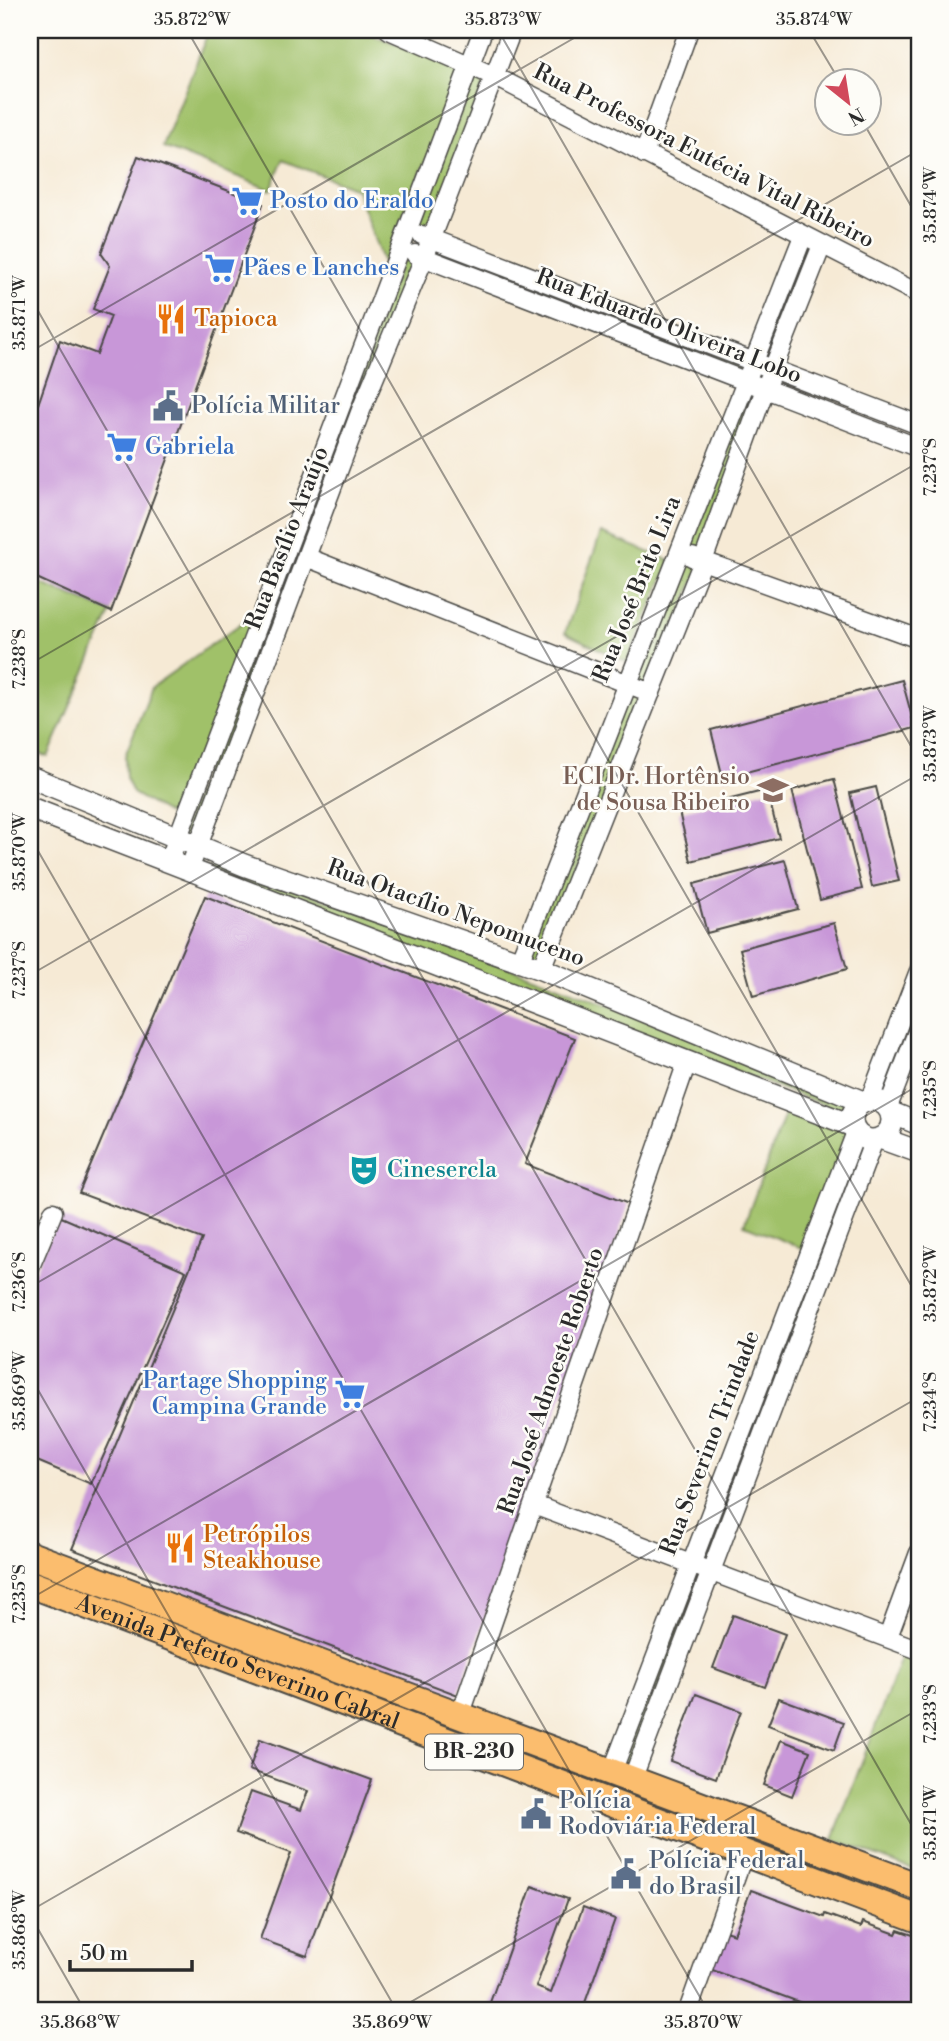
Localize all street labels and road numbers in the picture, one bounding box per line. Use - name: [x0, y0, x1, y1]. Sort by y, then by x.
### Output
- street label: Rua Professora Eutécia Vital Ribeiro: [529, 58, 879, 254]
- street label: Rua Eduardo Oliveira Lobo: [532, 262, 806, 390]
- street label: Rua Basílio Araújo: [239, 443, 335, 633]
- street label: Rua José Brito Lira: [587, 492, 687, 686]
- street label: Rua Otacílio Nepomuceno: [323, 853, 589, 973]
- street label: Rua José Adnoeste Roberto: [492, 1244, 610, 1518]
- street label: Rua Severino Trindade: [654, 1327, 766, 1559]
- street label: Avenida Prefeito Severino Cabral: [71, 1588, 404, 1736]
- road number: BR-230: [425, 1734, 523, 1770]

